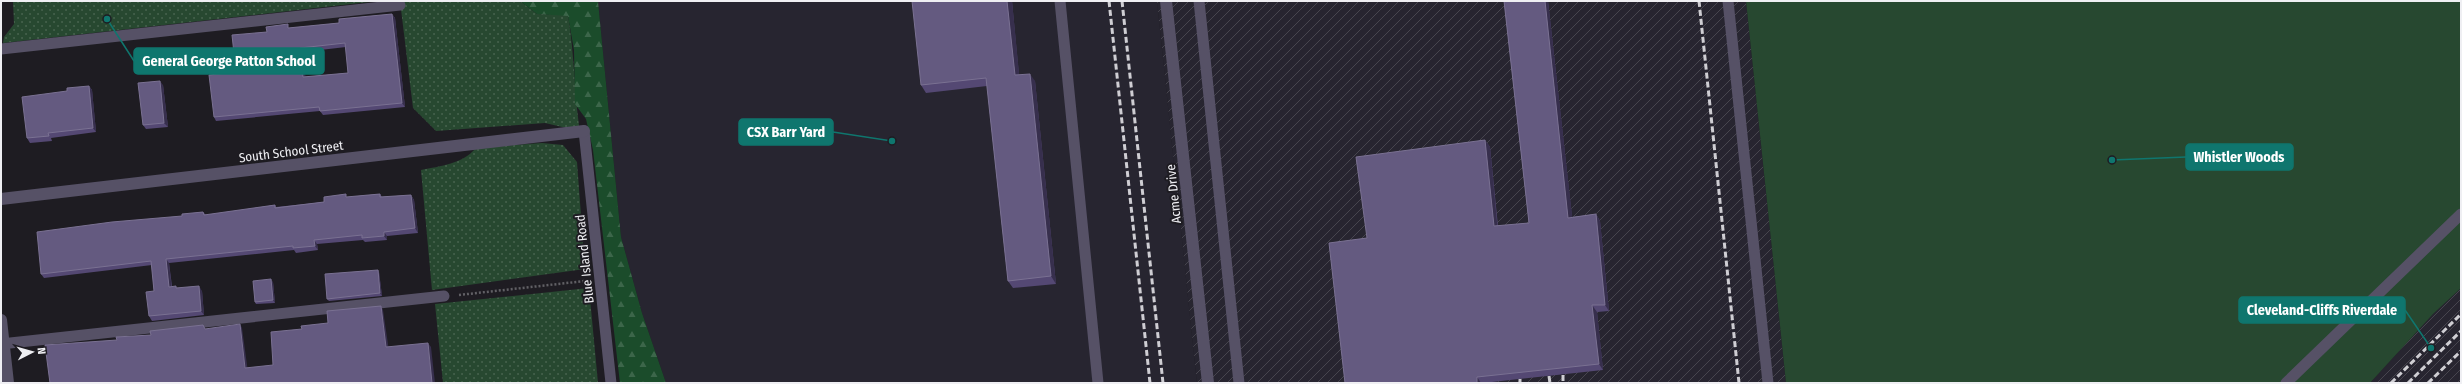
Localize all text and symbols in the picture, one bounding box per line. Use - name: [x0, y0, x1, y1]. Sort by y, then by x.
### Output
- callout: General George Patton School: [134, 48, 324, 74]
- text: General George Patton School: [142, 53, 316, 70]
- callout: CSX Barr Yard: [739, 119, 833, 145]
- text: CSX Barr Yard: [747, 124, 825, 141]
- street label: South School Street: [238, 138, 345, 165]
- callout: Whistler Woods: [2186, 144, 2293, 170]
- text: Whistler Woods: [2194, 149, 2284, 166]
- street label: Acme Drive: [1163, 164, 1184, 224]
- street label: Blue Island Road: [572, 214, 597, 304]
- callout: Cleveland-Cliffs Riverdale: [2239, 297, 2405, 323]
- text: Cleveland-Cliffs Riverdale: [2247, 302, 2397, 319]
- north arrow: [12, 332, 52, 372]
- text: N: [35, 347, 48, 355]

